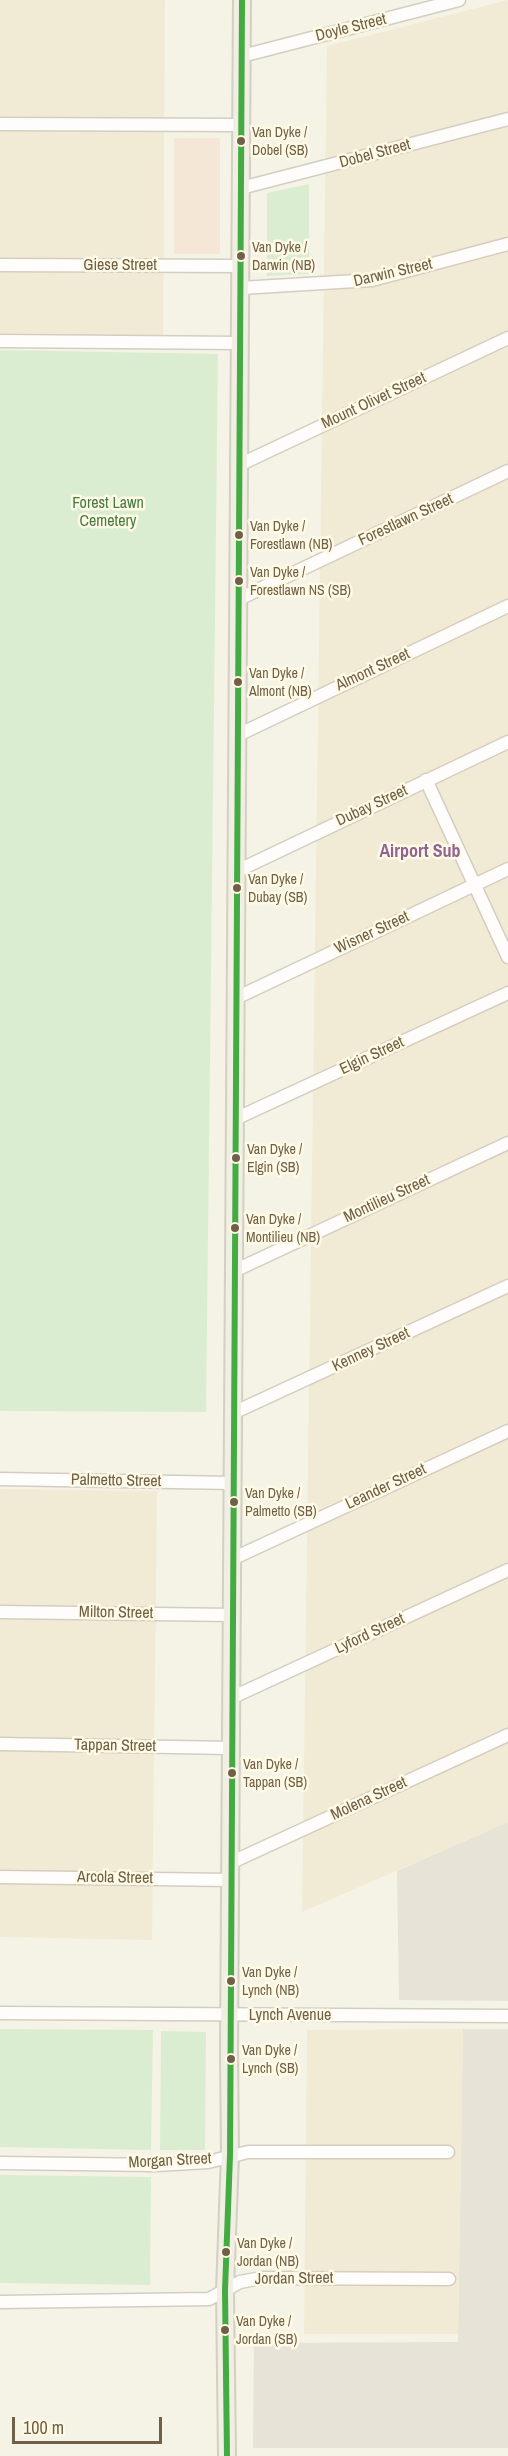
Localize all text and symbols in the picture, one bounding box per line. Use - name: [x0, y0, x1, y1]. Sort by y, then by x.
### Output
- street label: Doyle Street: [314, 10, 388, 46]
- place label: Van Dyke / Dobel (SB): [252, 125, 308, 158]
- marker: Van Dyke / Dobel (SB): [235, 135, 247, 147]
- street label: Dobel Street: [337, 135, 413, 173]
- place label: Van Dyke / Darwin (NB): [252, 240, 315, 272]
- marker: Van Dyke / Darwin (NB): [235, 250, 247, 262]
- street label: Darwin Street: [352, 255, 434, 291]
- street label: Giese Street: [83, 256, 157, 276]
- street label: Mount Olivet Street: [319, 368, 429, 434]
- street label: Forestlawn Street: [356, 490, 456, 550]
- park label: Forest Lawn Cemetery: [72, 494, 144, 532]
- place label: Van Dyke / Forestlawn (NB): [250, 519, 332, 552]
- marker: Van Dyke / Forestlawn (NB): [233, 529, 245, 541]
- place label: Van Dyke / Forestlawn NS (SB): [250, 565, 351, 598]
- marker: Van Dyke / Forestlawn NS (SB): [233, 575, 245, 587]
- street label: Almont Street: [333, 645, 413, 695]
- place label: Van Dyke / Almont (NB): [249, 666, 312, 698]
- marker: Van Dyke / Almont (NB): [232, 676, 244, 688]
- street label: Dubay Street: [333, 781, 411, 831]
- district label: Airport Sub: [379, 841, 461, 863]
- place label: Van Dyke / Dubay (SB): [248, 872, 307, 904]
- marker: Van Dyke / Dubay (SB): [231, 882, 243, 894]
- street label: Wisner Street: [332, 907, 412, 959]
- street label: Elgin Street: [337, 1033, 407, 1079]
- place label: Van Dyke / Elgin (SB): [247, 1142, 302, 1174]
- marker: Van Dyke / Elgin (SB): [230, 1152, 242, 1164]
- street label: Montilieu Street: [341, 1171, 433, 1227]
- place label: Van Dyke / Montilieu (NB): [246, 1212, 320, 1244]
- marker: Van Dyke / Montilieu (NB): [229, 1222, 241, 1234]
- street label: Kenney Street: [329, 1324, 413, 1376]
- street label: Leander Street: [343, 1460, 429, 1514]
- street label: Palmetto Street: [71, 1471, 161, 1491]
- place label: Van Dyke / Palmetto (SB): [245, 1486, 316, 1518]
- marker: Van Dyke / Palmetto (SB): [228, 1496, 240, 1508]
- street label: Milton Street: [79, 1603, 153, 1623]
- street label: Lyford Street: [332, 1610, 408, 1658]
- street label: Tappan Street: [74, 1736, 156, 1756]
- place label: Van Dyke / Tappan (SB): [243, 1757, 307, 1790]
- marker: Van Dyke / Tappan (SB): [226, 1767, 238, 1779]
- street label: Molena Street: [328, 1773, 410, 1825]
- street label: Arcola Street: [77, 1868, 153, 1888]
- place label: Van Dyke / Lynch (NB): [242, 1965, 299, 1997]
- marker: Van Dyke / Lynch (NB): [225, 1975, 237, 1987]
- street label: Lynch Avenue: [249, 2006, 331, 2026]
- place label: Van Dyke / Lynch (SB): [242, 2043, 298, 2076]
- marker: Van Dyke / Lynch (SB): [225, 2053, 237, 2065]
- street label: Morgan Street: [128, 2149, 212, 2173]
- place label: Van Dyke / Jordan (NB): [237, 2236, 299, 2268]
- marker: Van Dyke / Jordan (NB): [220, 2246, 232, 2258]
- street label: Jordan Street: [254, 2269, 334, 2289]
- place label: Van Dyke / Jordan (SB): [236, 2314, 297, 2346]
- marker: Van Dyke / Jordan (SB): [219, 2324, 231, 2336]
- scale bar: [15, 2405, 165, 2443]
- text: 100 m: [23, 2415, 64, 2440]

